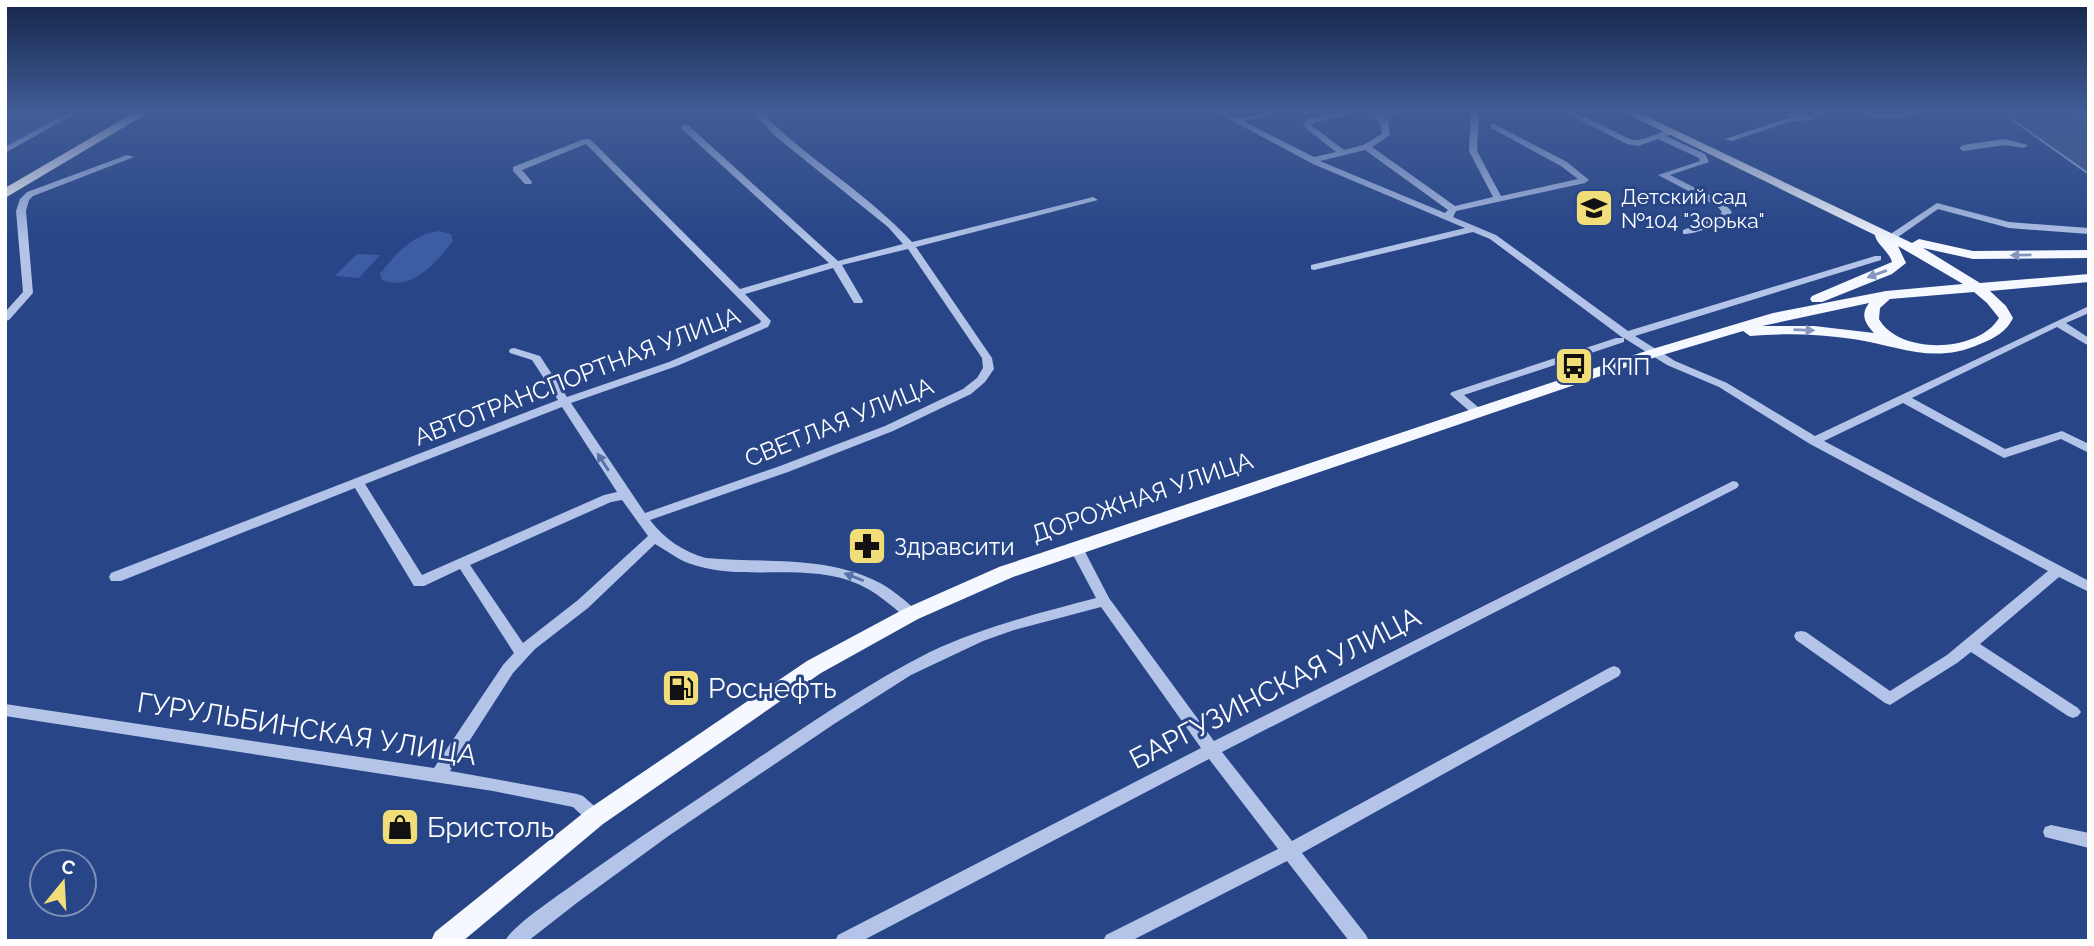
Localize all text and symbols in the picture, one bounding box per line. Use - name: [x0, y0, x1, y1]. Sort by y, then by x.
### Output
- place label: Детский сад №104 "Зорька": [1621, 184, 1765, 233]
- school or university icon: Детский сад №104 "Зорька": [1573, 187, 1615, 229]
- one-way arrow: [2009, 249, 2031, 261]
- one-way arrow: [1866, 269, 1887, 280]
- street label: АВТОТРАНСПОРТНАЯ УЛИЦА: [410, 300, 744, 452]
- one-way arrow: [1793, 324, 1815, 335]
- bus stop icon: КПП: [1553, 345, 1595, 387]
- place label: КПП: [1601, 352, 1651, 381]
- street label: СВЕТЛАЯ УЛИЦА: [740, 371, 938, 473]
- street label: ДОРОЖНАЯ УЛИЦА: [1027, 445, 1257, 549]
- one-way arrow: [597, 452, 610, 471]
- pharmacy icon: Здравсити: [846, 525, 888, 567]
- place label: Здравсити: [894, 532, 1015, 561]
- one-way arrow: [844, 572, 865, 583]
- street label: БАРГУЗИНСКАЯ УЛИЦА: [1124, 600, 1426, 776]
- fuel station icon: Роснефть: [660, 667, 702, 709]
- place label: Роснефть: [708, 672, 837, 705]
- street label: ГУРУЛЬБИНСКАЯ УЛИЦА: [135, 686, 479, 772]
- shop icon: Бристоль: [379, 806, 421, 848]
- place label: Бристоль: [427, 811, 554, 844]
- north arrow: [28, 848, 98, 918]
- text: С: [59, 854, 78, 879]

